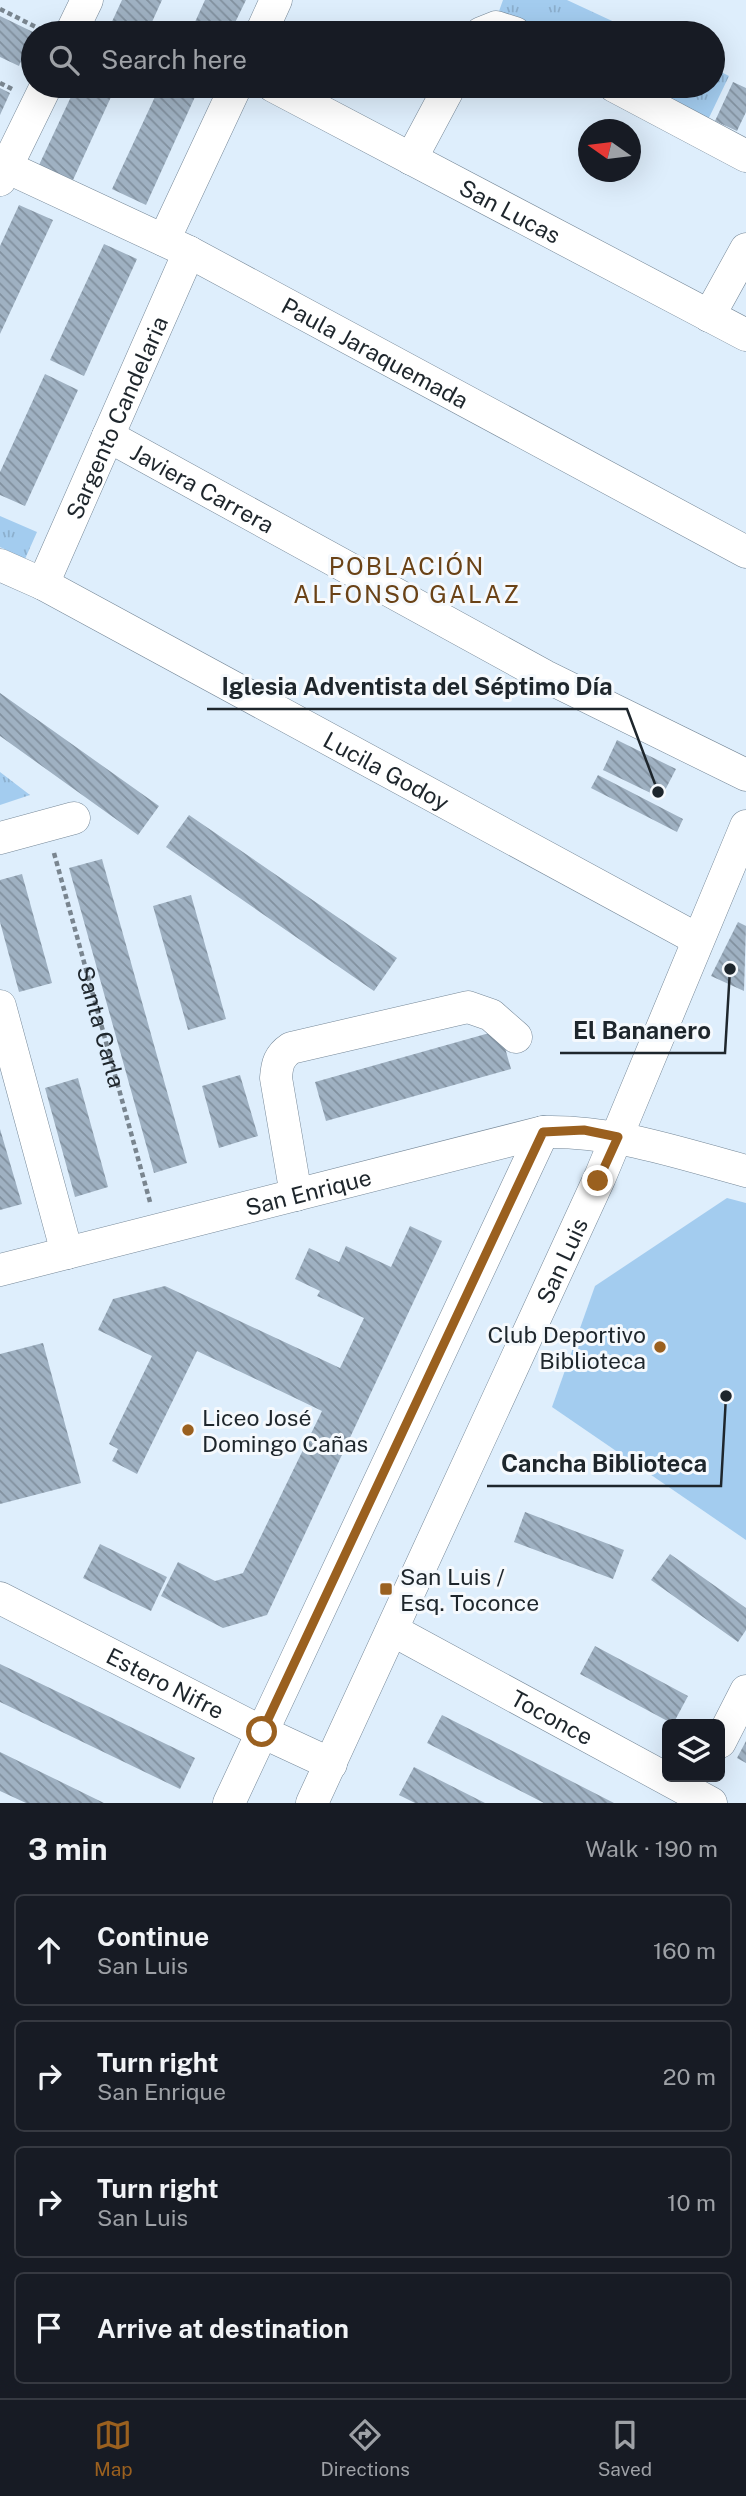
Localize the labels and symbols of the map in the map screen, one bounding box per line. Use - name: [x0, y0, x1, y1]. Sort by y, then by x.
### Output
- north arrow: [578, 119, 641, 182]
- street label: San Lucas: [455, 173, 565, 248]
- street label: Paula Jaraquemada: [277, 291, 473, 414]
- street label: Sargento Candelaria: [60, 312, 173, 523]
- street label: Javiera Carrera: [126, 438, 279, 538]
- district label: POBLACIÓN ALFONSO GALAZ: [293, 552, 521, 608]
- callout: Iglesia Adventista del Séptimo Día: [207, 664, 627, 709]
- text: Iglesia Adventista del Séptimo Día: [221, 672, 613, 700]
- street label: Lucila Godoy: [319, 726, 454, 816]
- street label: Santa Carla: [72, 963, 131, 1090]
- callout: El Bananero: [560, 1008, 725, 1053]
- text: El Bananero: [573, 1016, 711, 1044]
- street label: San Enrique: [242, 1163, 374, 1221]
- route end: [582, 1165, 613, 1196]
- street label: San Luis: [530, 1214, 593, 1308]
- place label: Club Deportivo Biblioteca: [488, 1321, 646, 1374]
- marker: Club Deportivo Biblioteca: [652, 1339, 668, 1355]
- place label: Liceo José Domingo Cañas: [202, 1404, 368, 1457]
- marker: Liceo José Domingo Cañas: [180, 1422, 196, 1438]
- callout: Cancha Biblioteca: [487, 1441, 721, 1486]
- text: Cancha Biblioteca: [501, 1449, 707, 1477]
- place label: San Luis / Esq. Toconce: [400, 1563, 539, 1616]
- marker: San Luis / Esq. Toconce: [378, 1581, 394, 1597]
- street label: Estero Nifre: [102, 1641, 229, 1724]
- street label: Toconce: [507, 1684, 598, 1750]
- route start: [246, 1716, 277, 1747]

